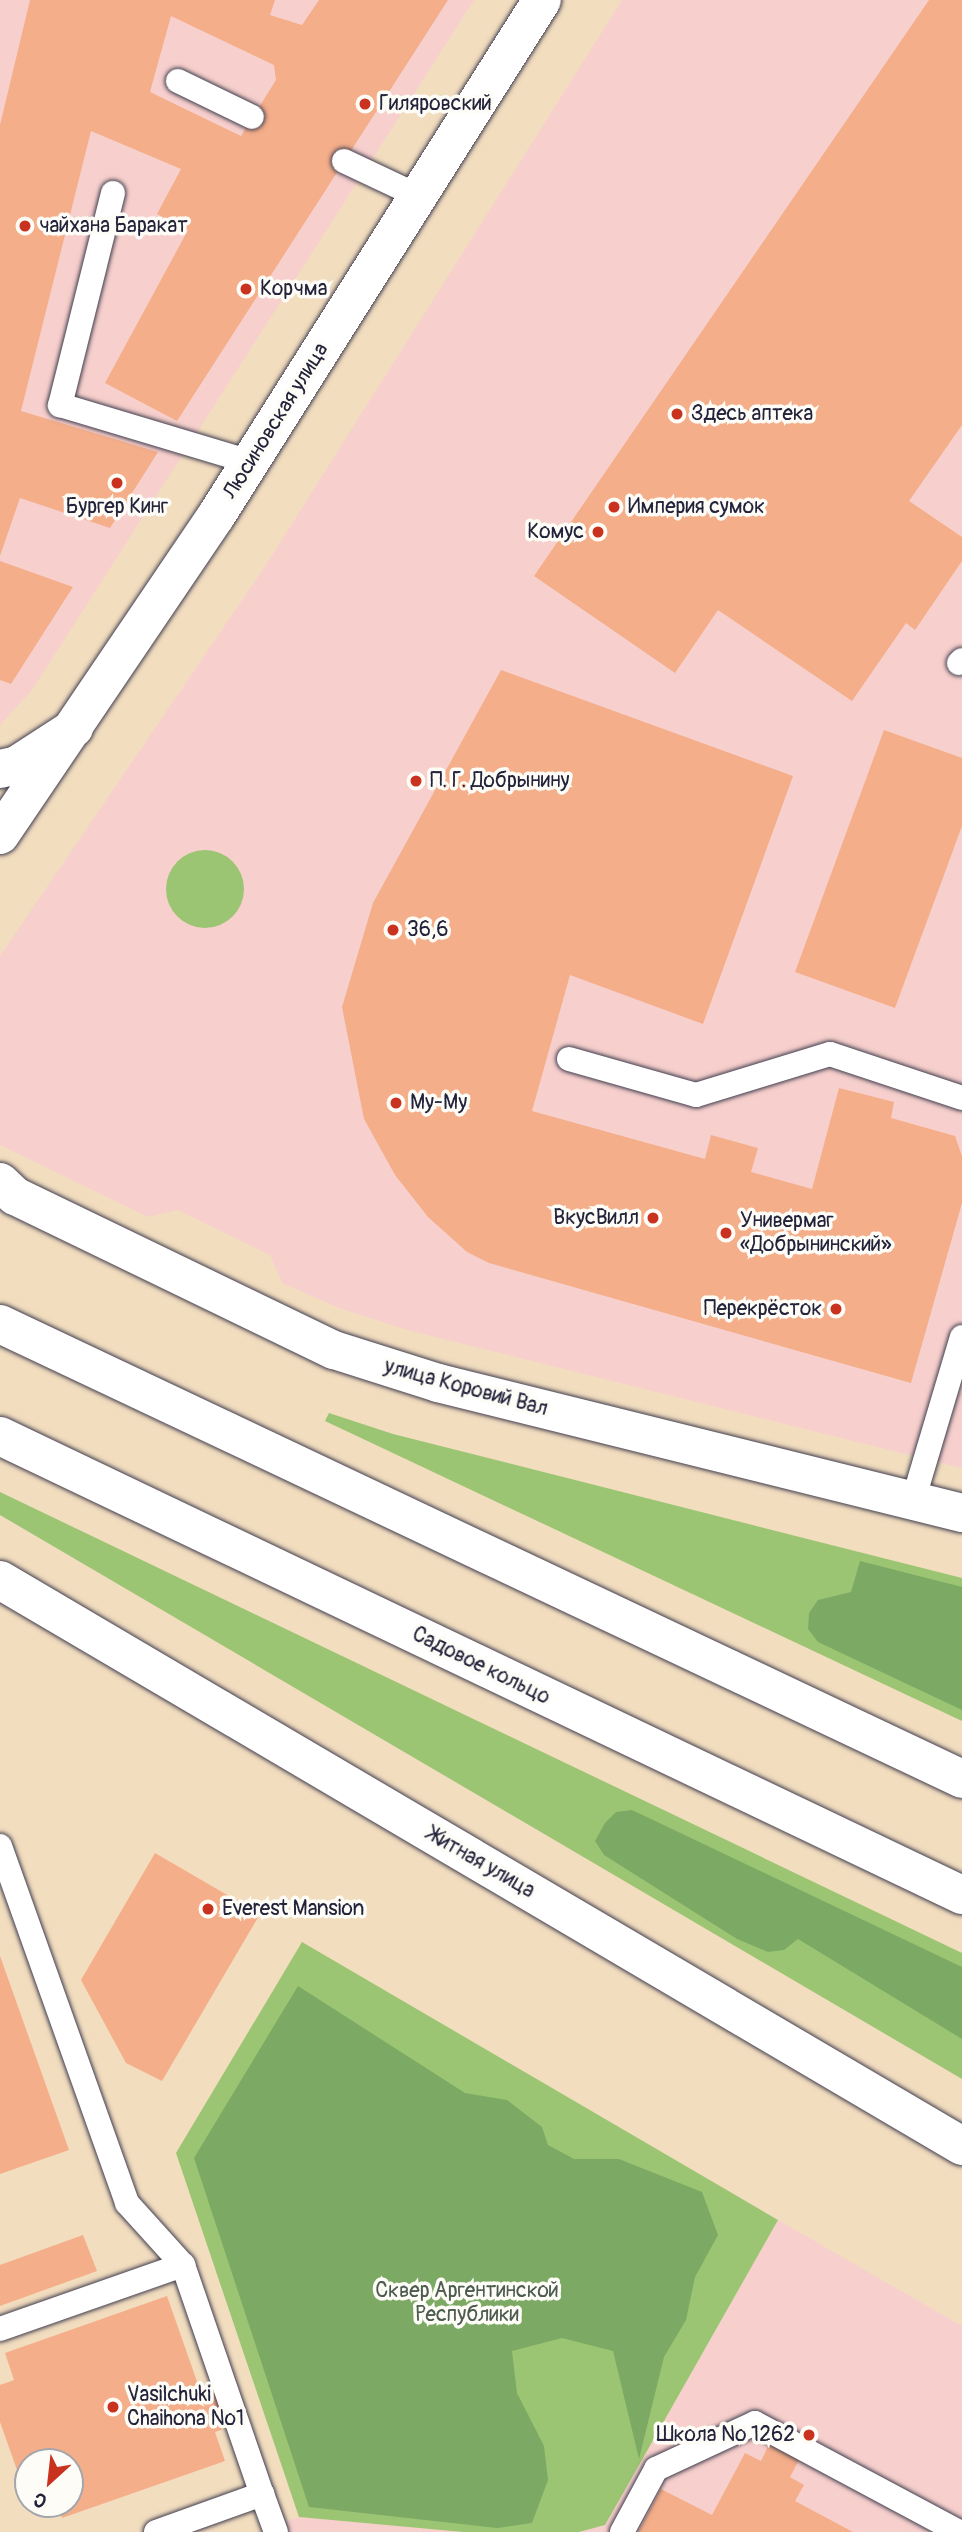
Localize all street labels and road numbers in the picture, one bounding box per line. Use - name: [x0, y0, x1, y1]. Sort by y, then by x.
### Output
- street label: Люсиновская улица: [218, 338, 334, 504]
- street label: улица Коровий Вал: [381, 1354, 551, 1422]
- street label: Садовое кольцо: [408, 1622, 554, 1710]
- street label: Житная улица: [423, 1822, 539, 1904]

